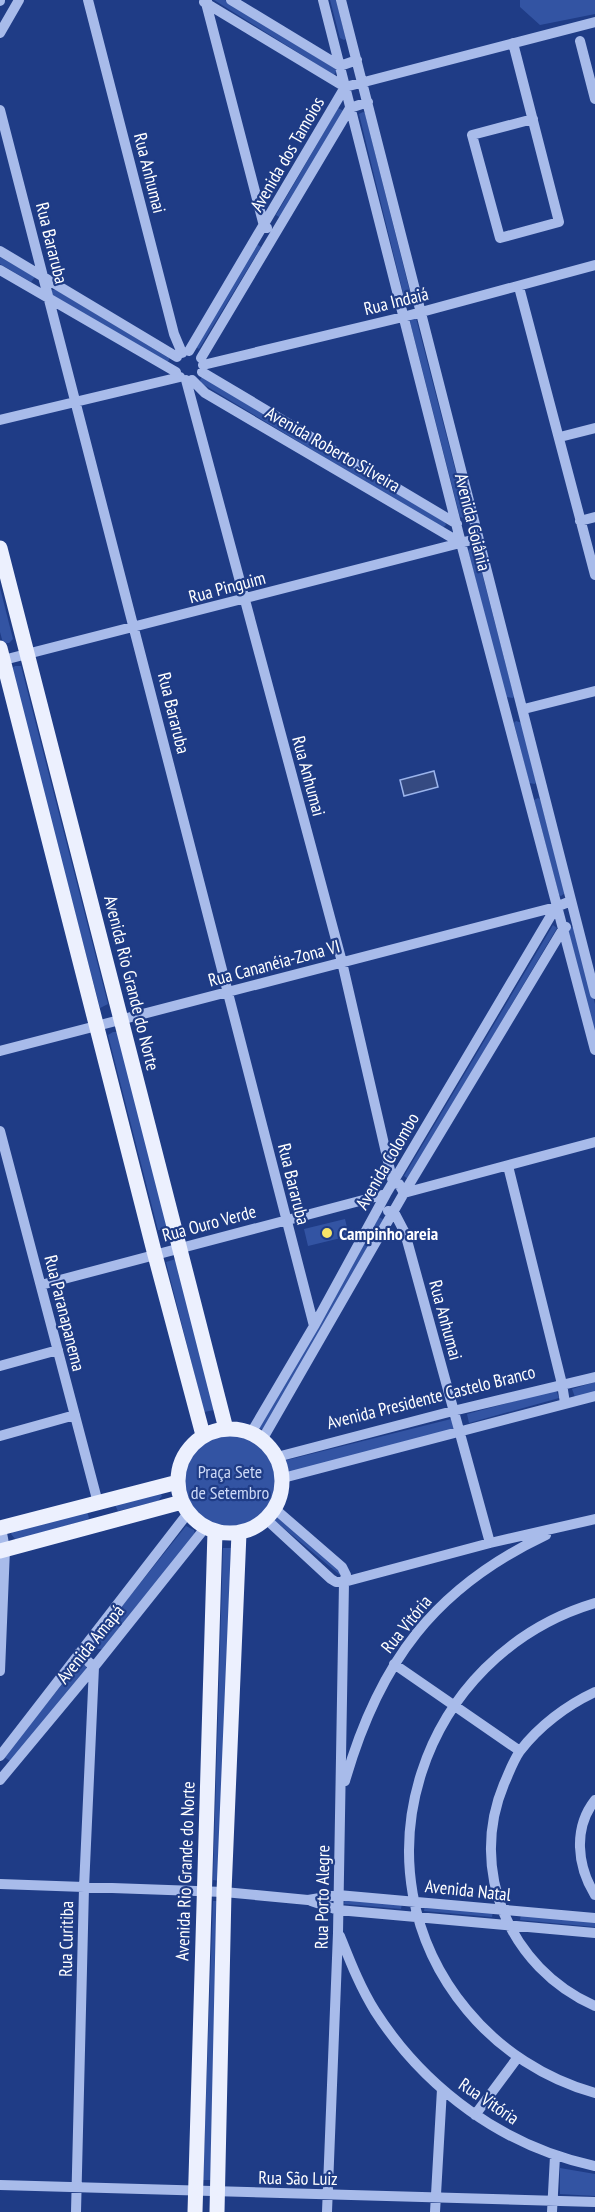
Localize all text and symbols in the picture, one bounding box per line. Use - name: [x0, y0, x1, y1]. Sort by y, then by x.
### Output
- street label: Avenida dos Tamoios: [245, 92, 329, 216]
- street label: Rua Anhumai: [129, 130, 171, 216]
- street label: Rua Bararuba: [31, 200, 73, 286]
- street label: Rua Indaiá: [361, 282, 431, 320]
- street label: Avenida Roberto Silveira: [261, 401, 405, 497]
- street label: Avenida Goiânia: [450, 471, 496, 573]
- street label: Rua Pinguim: [186, 566, 268, 608]
- street label: Rua Bararuba: [153, 670, 195, 756]
- street label: Rua Anhumai: [287, 733, 331, 819]
- street label: Avenida Rio Grande do Norte: [99, 893, 165, 1073]
- street label: Rua Cananéia-Zona VI: [206, 934, 342, 992]
- street label: Avenida Colombo: [350, 1108, 424, 1213]
- street label: Rua Bararuba: [273, 1141, 315, 1227]
- street label: Rua Ouro Verde: [160, 1199, 258, 1247]
- place label: Campinho areia: [339, 1222, 438, 1245]
- marker: Campinho areia: [320, 1226, 334, 1240]
- street label: Rua Paranapanema: [39, 1253, 91, 1373]
- street label: Rua Anhumai: [424, 1277, 468, 1363]
- street label: Avenida Presidente Castelo Branco: [324, 1360, 538, 1434]
- park label: Praça Sete de Setembro: [191, 1460, 270, 1504]
- street label: Rua Vitória: [376, 1590, 436, 1658]
- street label: Avenida Amapá: [51, 1600, 129, 1688]
- street label: Avenida Rio Grande do Norte: [170, 1781, 200, 1961]
- street label: Rua Porto Alegre: [310, 1845, 334, 1949]
- street label: Avenida Natal: [424, 1874, 513, 1906]
- street label: Rua Curitiba: [54, 1901, 78, 1977]
- street label: Rua Vitória: [454, 2072, 524, 2130]
- street label: Rua São Luiz: [258, 2166, 338, 2190]

